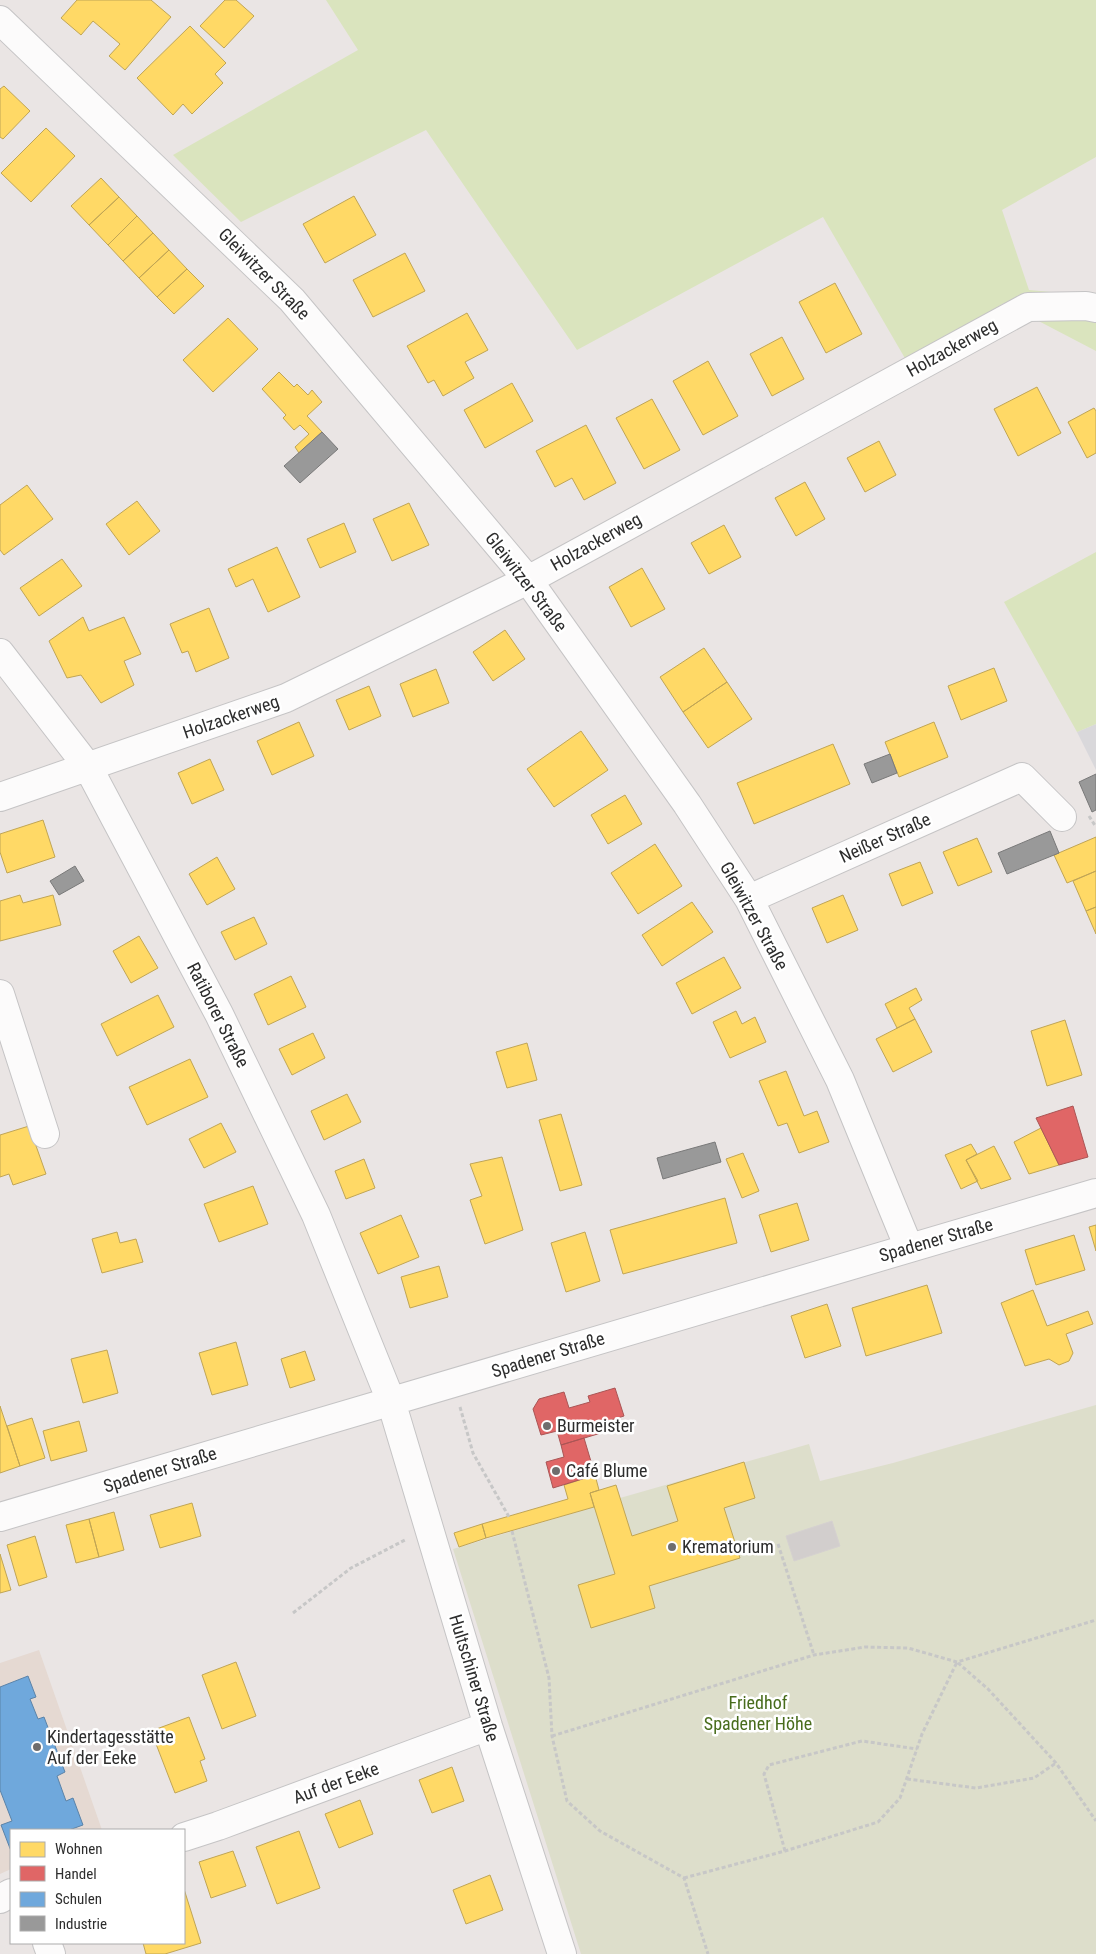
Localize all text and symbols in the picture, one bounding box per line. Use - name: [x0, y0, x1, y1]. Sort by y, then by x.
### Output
- street label: Gleiwitzer Straße: [214, 224, 314, 324]
- street label: Holzackerweg: [903, 314, 1001, 381]
- street label: Holzackerweg: [547, 508, 645, 575]
- street label: Gleiwitzer Straße: [481, 528, 572, 636]
- street label: Holzackerweg: [180, 690, 282, 743]
- street label: Neißer Straße: [836, 808, 934, 867]
- street label: Gleiwitzer Straße: [716, 858, 793, 974]
- street label: Ratiborer Straße: [183, 959, 254, 1071]
- street label: Spadener Straße: [877, 1213, 995, 1266]
- street label: Spadener Straße: [489, 1327, 607, 1382]
- place label: Burmeister: [557, 1415, 635, 1436]
- marker: Burmeister: [541, 1420, 553, 1432]
- street label: Spadener Straße: [101, 1442, 219, 1497]
- place label: Café Blume: [566, 1460, 648, 1481]
- marker: Café Blume: [550, 1465, 562, 1477]
- place label: Krematorium: [682, 1536, 774, 1557]
- marker: Krematorium: [666, 1541, 678, 1553]
- street label: Hultschiner Straße: [445, 1612, 504, 1744]
- park label: Friedhof Spadener Höhe: [704, 1692, 812, 1734]
- place label: Kindertagesstätte Auf der Eeke: [47, 1726, 174, 1768]
- marker: Kindertagesstätte Auf der Eeke: [31, 1741, 43, 1753]
- street label: Auf der Eeke: [290, 1757, 381, 1808]
- legend: [10, 1829, 185, 1944]
- text: Wohnen: [55, 1840, 103, 1858]
- text: Handel: [55, 1865, 97, 1883]
- text: Schulen: [55, 1890, 102, 1908]
- text: Industrie: [55, 1915, 107, 1933]

